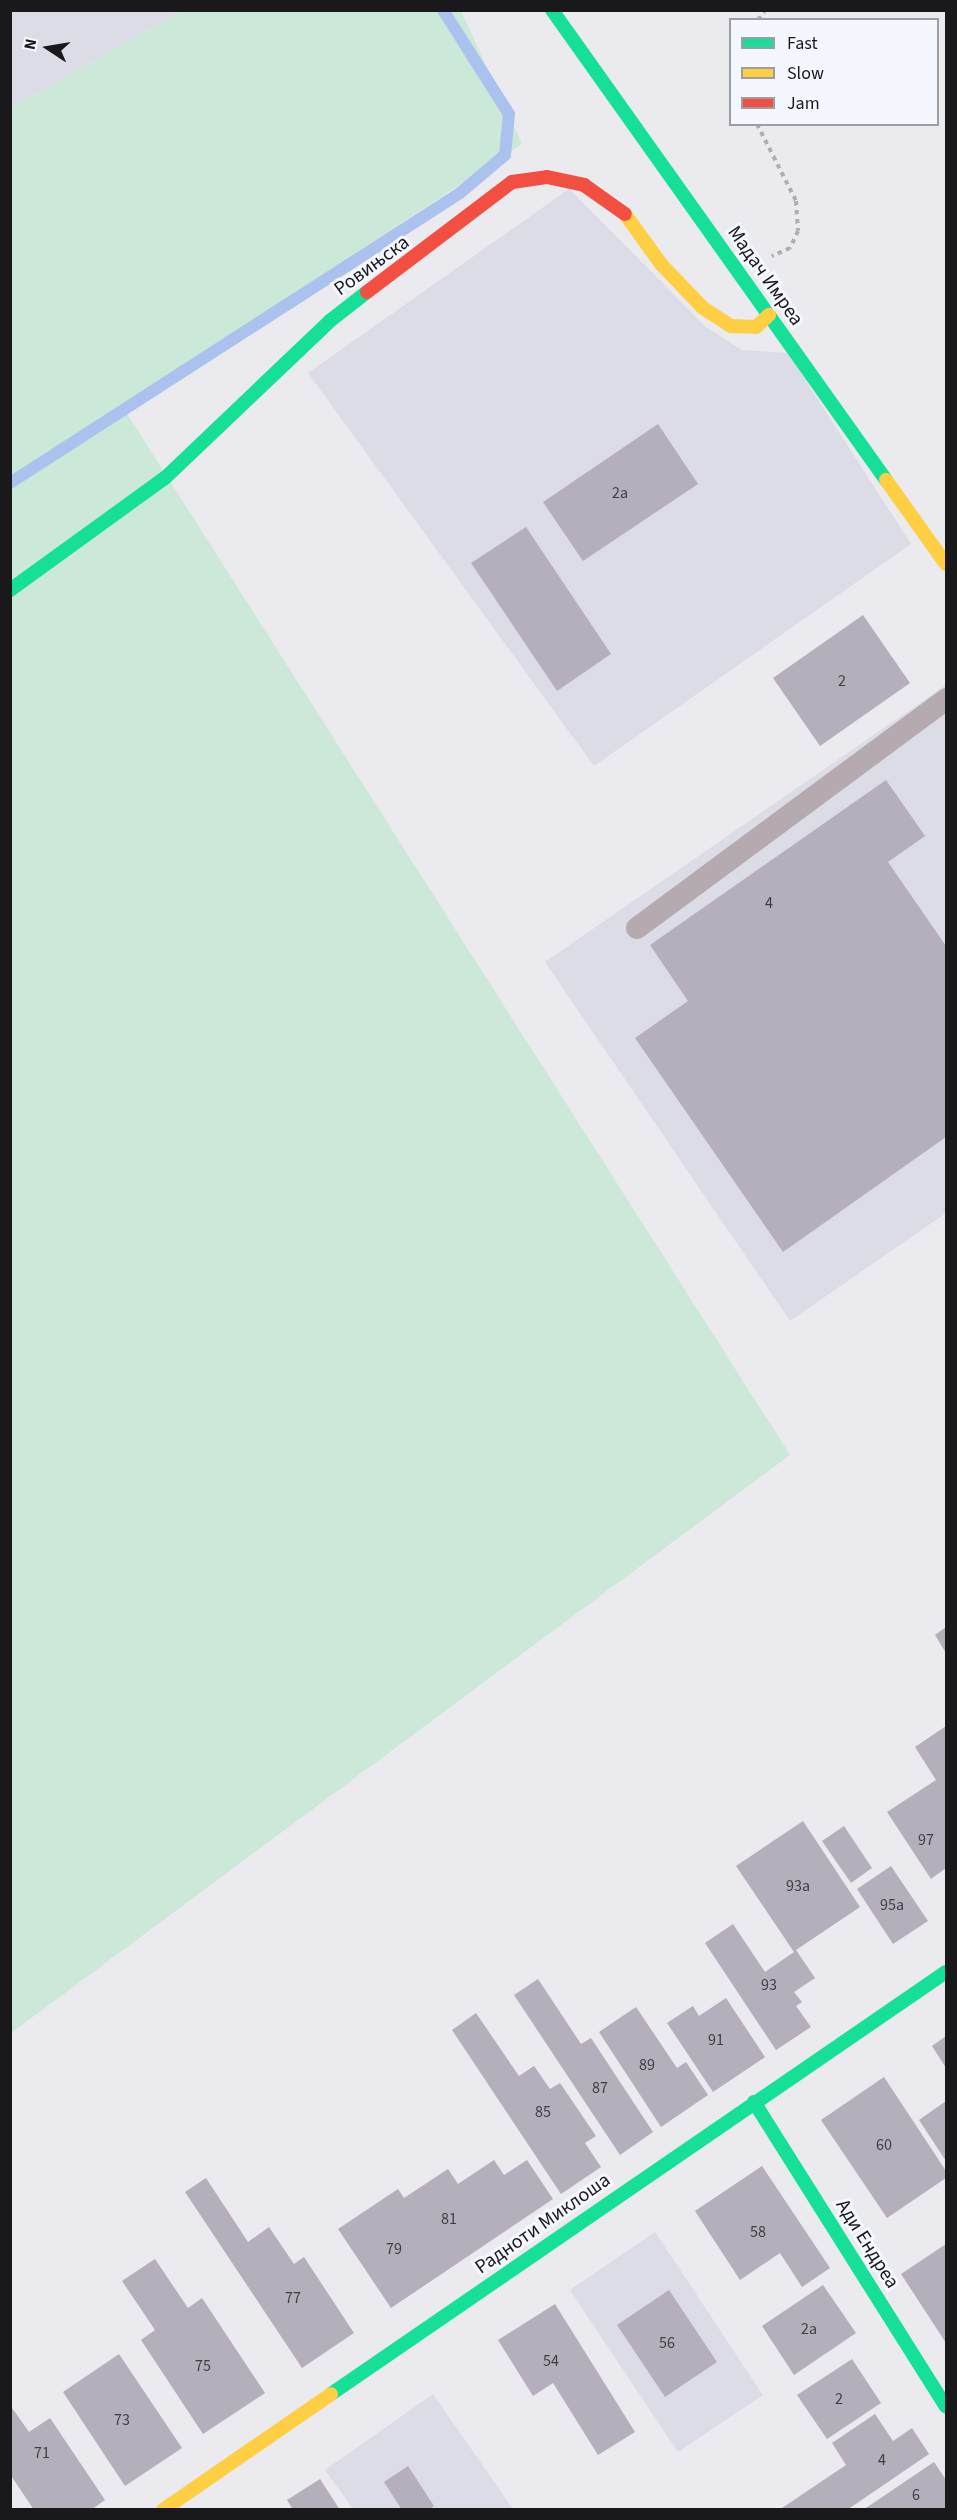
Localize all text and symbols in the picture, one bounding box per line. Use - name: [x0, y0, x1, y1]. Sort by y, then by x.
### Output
- north arrow: [18, 18, 78, 78]
- legend: [729, 18, 939, 126]
- text: Fast: [787, 31, 818, 56]
- text: N: [19, 37, 42, 52]
- text: Slow: [787, 61, 824, 86]
- text: Jam: [787, 91, 820, 116]
- street label: Мадач Имреа: [722, 221, 808, 331]
- street label: Ровињска: [330, 231, 414, 301]
- house number: 2a: [612, 483, 628, 503]
- house number: 2: [838, 671, 846, 691]
- house number: 4: [765, 893, 773, 913]
- house number: 97: [918, 1830, 934, 1850]
- house number: 93a: [786, 1876, 810, 1896]
- house number: 95a: [880, 1895, 904, 1915]
- house number: 93: [761, 1975, 777, 1995]
- house number: 91: [708, 2030, 724, 2050]
- house number: 89: [639, 2055, 655, 2075]
- house number: 87: [592, 2078, 608, 2098]
- house number: 85: [535, 2102, 551, 2122]
- house number: 60: [876, 2135, 892, 2155]
- street label: Радноти Миклоша: [471, 2168, 615, 2280]
- street label: Ади Ендреа: [830, 2195, 904, 2293]
- house number: 81: [441, 2209, 457, 2229]
- house number: 58: [750, 2222, 766, 2242]
- house number: 79: [386, 2239, 402, 2259]
- house number: 77: [285, 2288, 301, 2308]
- house number: 2a: [801, 2319, 817, 2339]
- house number: 56: [659, 2333, 675, 2353]
- house number: 54: [543, 2351, 559, 2371]
- house number: 75: [195, 2356, 211, 2376]
- house number: 2: [835, 2389, 843, 2409]
- house number: 73: [114, 2410, 130, 2430]
- house number: 71: [34, 2443, 50, 2463]
- house number: 4: [878, 2450, 886, 2470]
- house number: 6: [912, 2485, 920, 2505]

